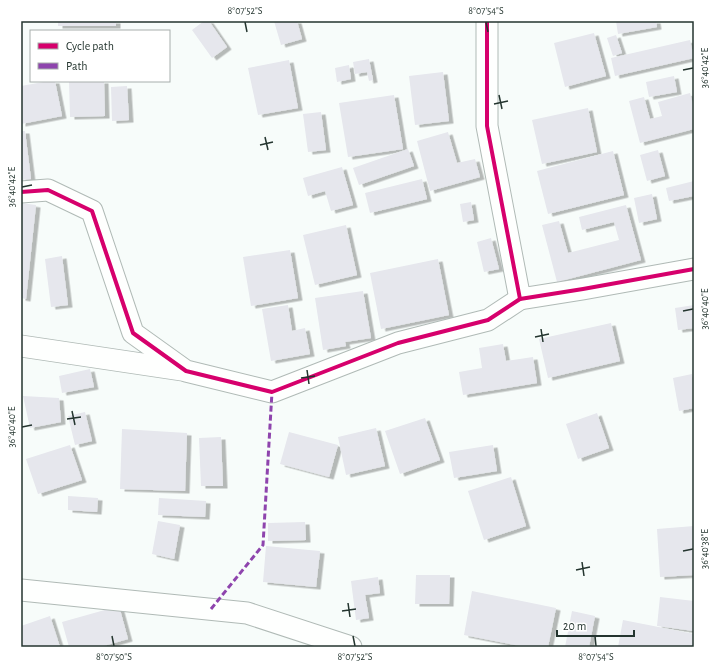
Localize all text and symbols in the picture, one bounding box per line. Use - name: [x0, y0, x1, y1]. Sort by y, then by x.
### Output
- text: 8°07'52"S: [227, 6, 263, 16]
- text: 8°07'54"S: [468, 6, 504, 16]
- legend: [30, 30, 170, 82]
- text: Cycle path: [66, 40, 114, 53]
- text: 36°40'42"E: [700, 48, 710, 88]
- text: Path: [66, 60, 88, 72]
- text: 36°40'42"E: [7, 167, 17, 207]
- text: 36°40'40"E: [700, 288, 710, 330]
- text: 36°40'40"E: [7, 406, 17, 448]
- text: 36°40'38"E: [700, 529, 710, 569]
- scale bar: [557, 612, 634, 638]
- text: 20 m: [563, 620, 586, 632]
- text: 8°07'50"S: [96, 652, 132, 662]
- text: 8°07'52"S: [337, 652, 373, 662]
- text: 8°07'54"S: [578, 652, 614, 662]

